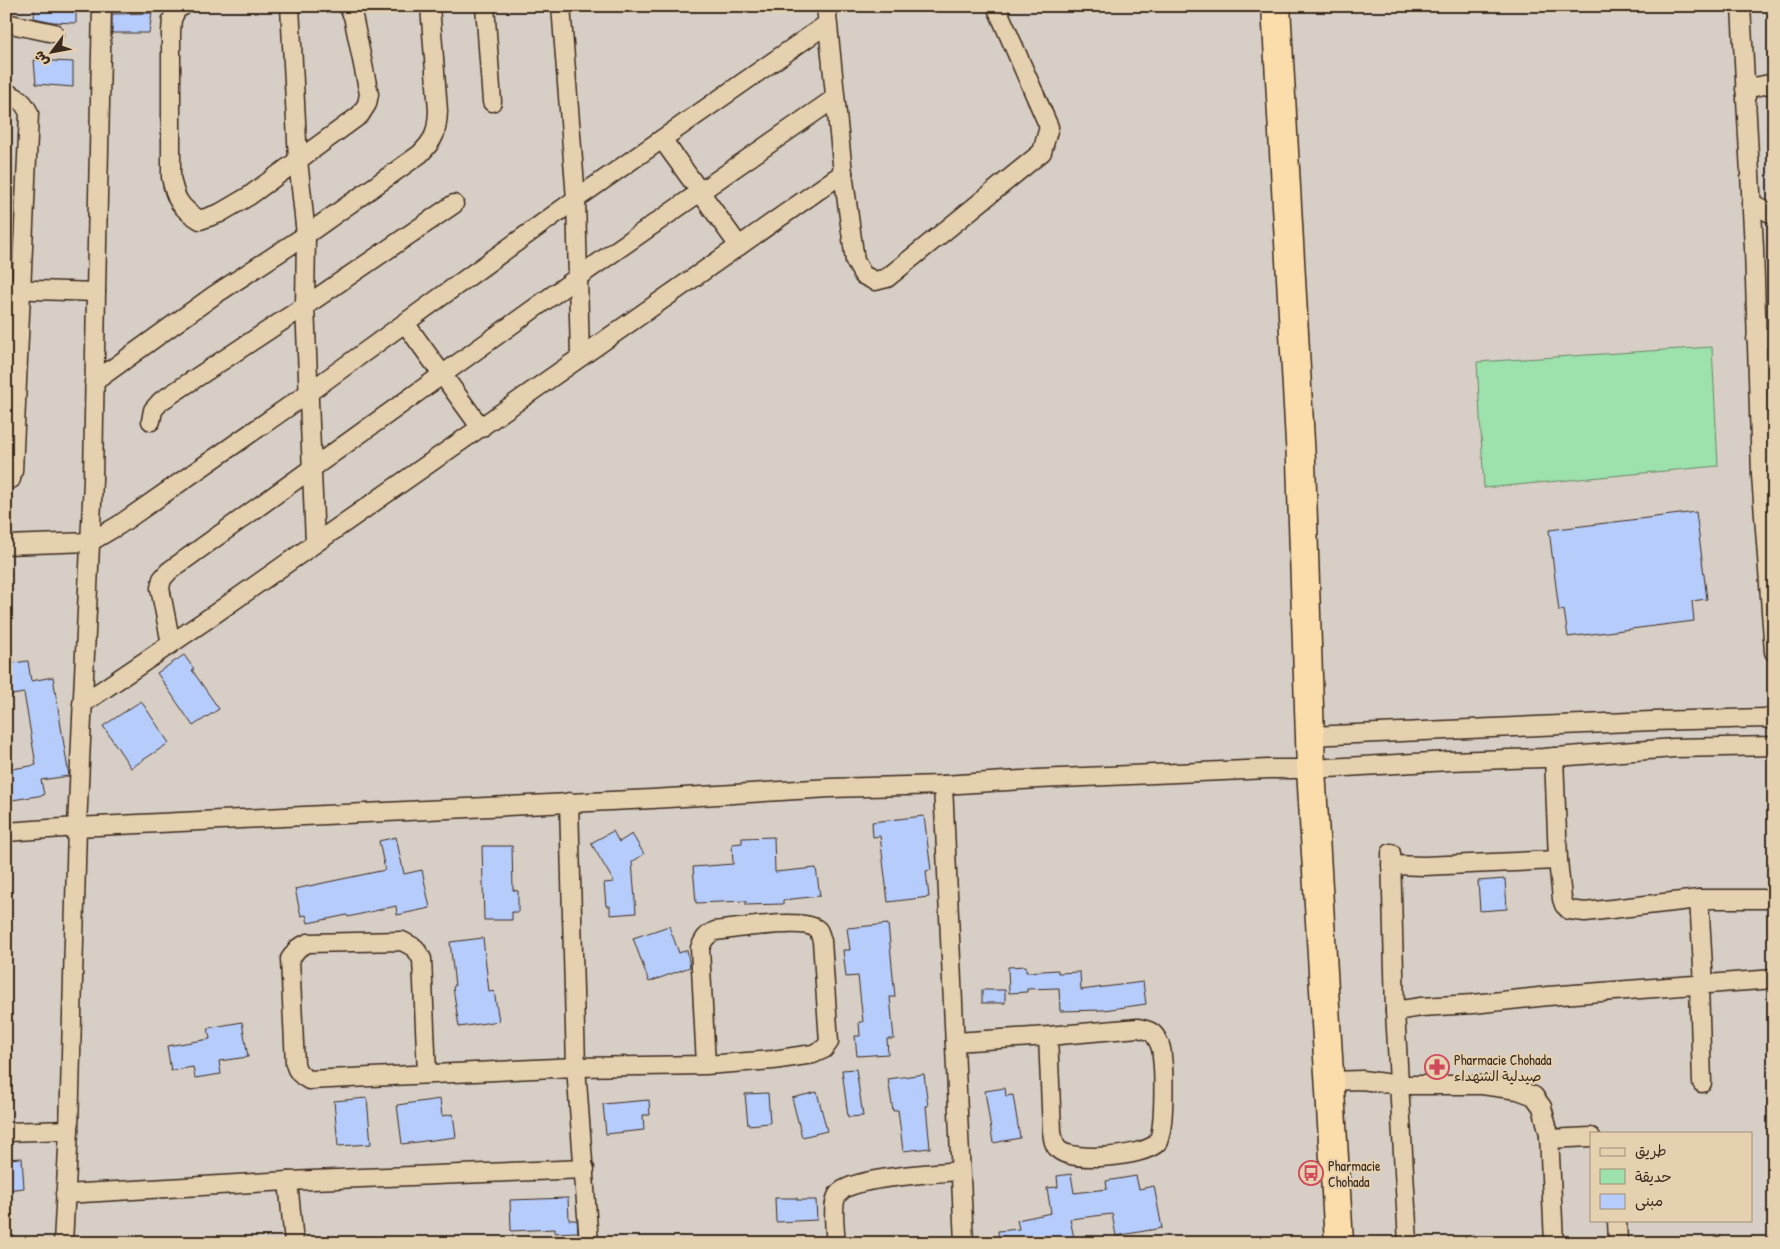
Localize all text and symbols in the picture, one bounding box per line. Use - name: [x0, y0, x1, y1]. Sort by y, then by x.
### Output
- north arrow: [28, 28, 78, 78]
- text: ش: [28, 48, 53, 71]
- place label: Pharmacie Chohada صيدلية الشهداء: [1454, 1050, 1552, 1085]
- pharmacy icon: Pharmacie Chohada صيدلية الشهداء: [1424, 1054, 1450, 1080]
- legend: [1590, 1132, 1752, 1222]
- text: طريق: [1635, 1140, 1667, 1161]
- place label: Pharmacie Chohada: [1328, 1156, 1381, 1191]
- bus stop icon: Pharmacie Chohada: [1298, 1160, 1324, 1186]
- text: حديقة: [1635, 1166, 1672, 1187]
- text: مبنى: [1635, 1190, 1663, 1211]

